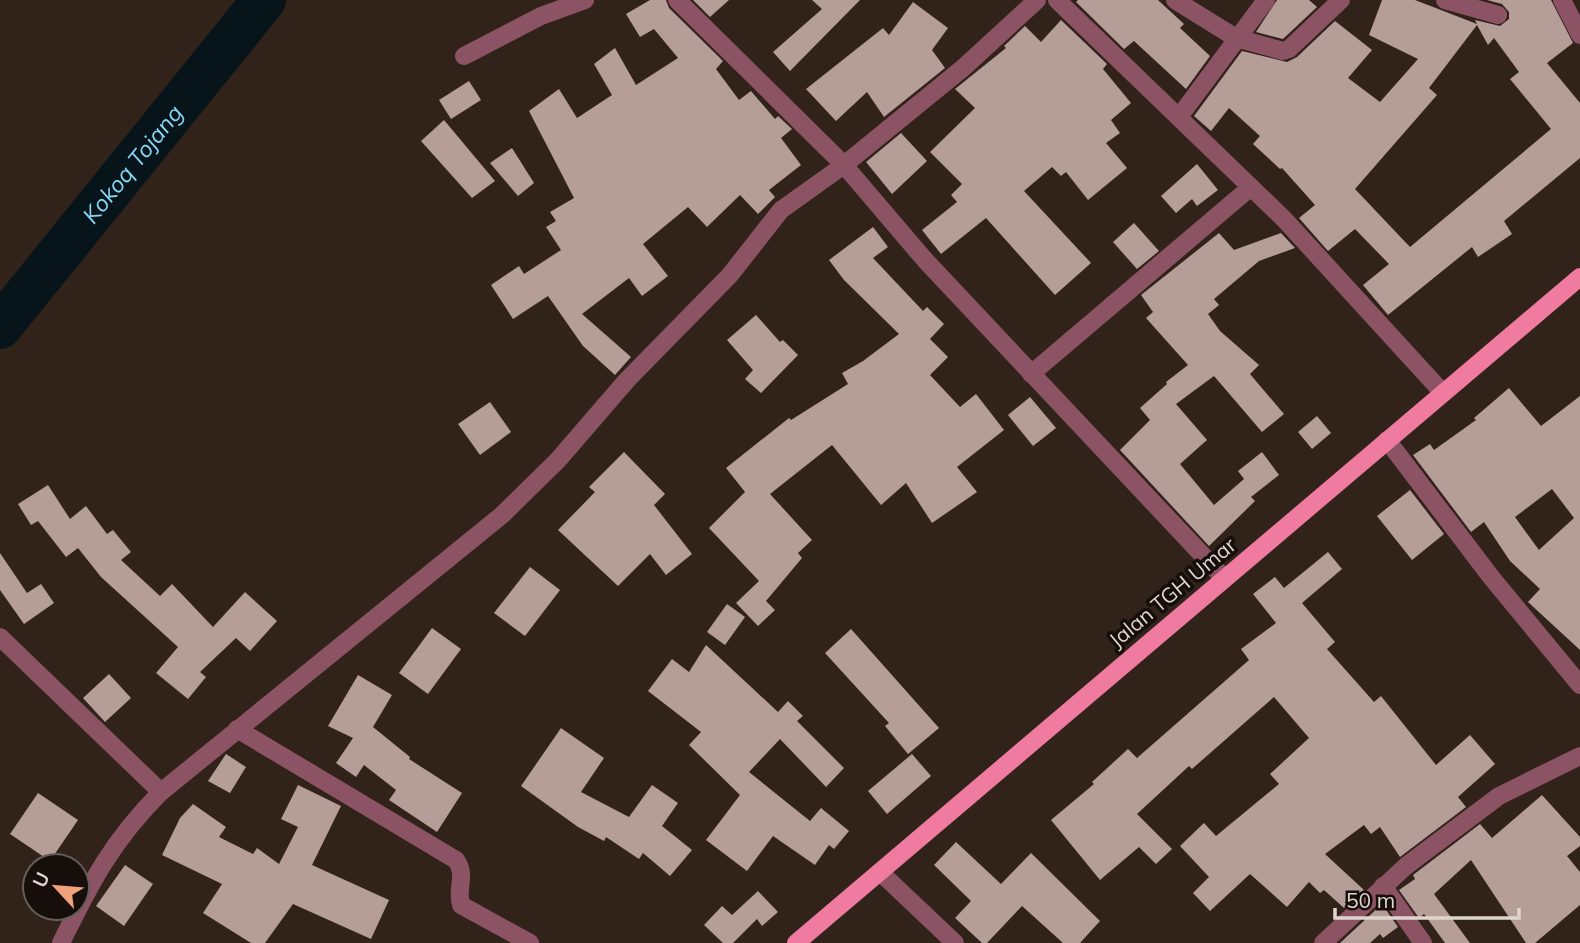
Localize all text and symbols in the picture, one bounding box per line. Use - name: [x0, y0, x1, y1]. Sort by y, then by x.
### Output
- water label: Kokoq Tojang: [75, 98, 188, 229]
- street label: Jalan TGH Umar: [1103, 531, 1241, 653]
- north arrow: [21, 852, 91, 922]
- text: U: [27, 868, 55, 891]
- scale bar: [1335, 876, 1519, 920]
- text: 50 m: [1346, 887, 1395, 913]

